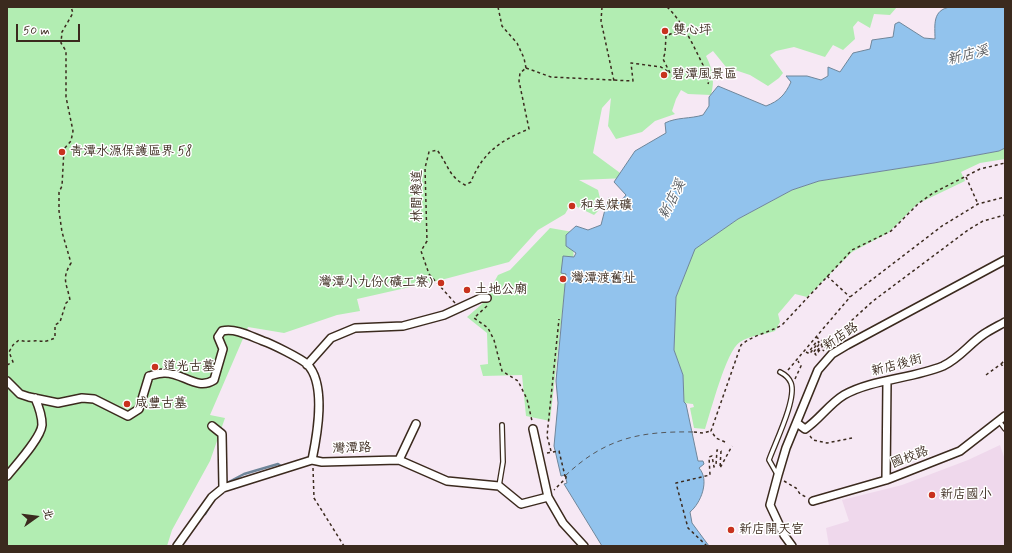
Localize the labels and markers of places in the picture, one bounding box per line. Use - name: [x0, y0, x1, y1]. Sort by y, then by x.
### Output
- place label: 雙心坪: [673, 23, 712, 39]
- marker: 雙心坪: [660, 26, 670, 36]
- place label: 碧潭風景區: [672, 67, 737, 83]
- marker: 碧潭風景區: [659, 70, 669, 80]
- place label: 青潭水源保護區界 58: [70, 144, 192, 160]
- marker: 青潭水源保護區界 58: [57, 147, 67, 157]
- place label: 和美煤礦: [580, 198, 632, 214]
- marker: 和美煤礦: [567, 201, 577, 211]
- place label: 灣潭渡舊址: [571, 271, 636, 287]
- marker: 灣潭渡舊址: [558, 274, 568, 284]
- place label: 灣潭小九份(礦工寮): [319, 275, 433, 291]
- marker: 灣潭小九份(礦工寮): [436, 278, 446, 288]
- place label: 土地公廟: [475, 282, 527, 298]
- marker: 土地公廟: [462, 285, 472, 295]
- place label: 道光古墓: [163, 359, 215, 375]
- marker: 道光古墓: [150, 362, 160, 372]
- place label: 咸豐古墓: [135, 396, 187, 412]
- marker: 咸豐古墓: [122, 399, 132, 409]
- place label: 新店國小: [940, 487, 992, 503]
- marker: 新店國小: [927, 490, 937, 500]
- place label: 新店開天宮: [739, 522, 804, 538]
- marker: 新店開天宮: [726, 525, 736, 535]

